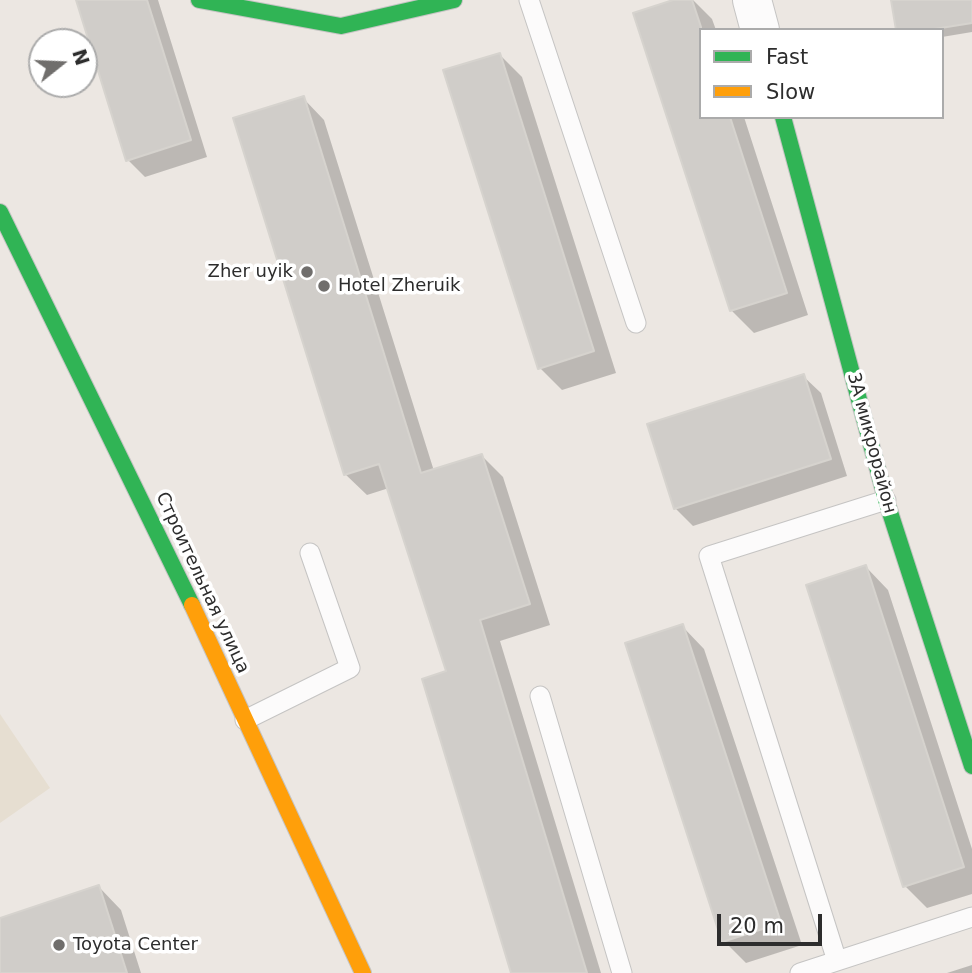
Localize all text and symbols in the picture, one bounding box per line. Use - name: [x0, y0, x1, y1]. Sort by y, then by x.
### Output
- north arrow: [28, 28, 98, 98]
- legend: [699, 28, 944, 119]
- text: Fast: [766, 45, 808, 69]
- text: N: [68, 46, 94, 68]
- text: Slow: [766, 80, 815, 104]
- place label: Zher uyik: [208, 261, 293, 283]
- marker: Zher uyik: [299, 264, 315, 280]
- place label: Hotel Zheruik: [338, 275, 460, 297]
- marker: Hotel Zheruik: [316, 278, 332, 294]
- street label: 3А микрорайон: [842, 370, 900, 516]
- street label: Строительная улица: [151, 489, 253, 677]
- scale bar: [720, 900, 825, 944]
- text: 20 m: [730, 914, 784, 938]
- place label: Toyota Center: [73, 934, 198, 956]
- marker: Toyota Center: [51, 937, 67, 953]

